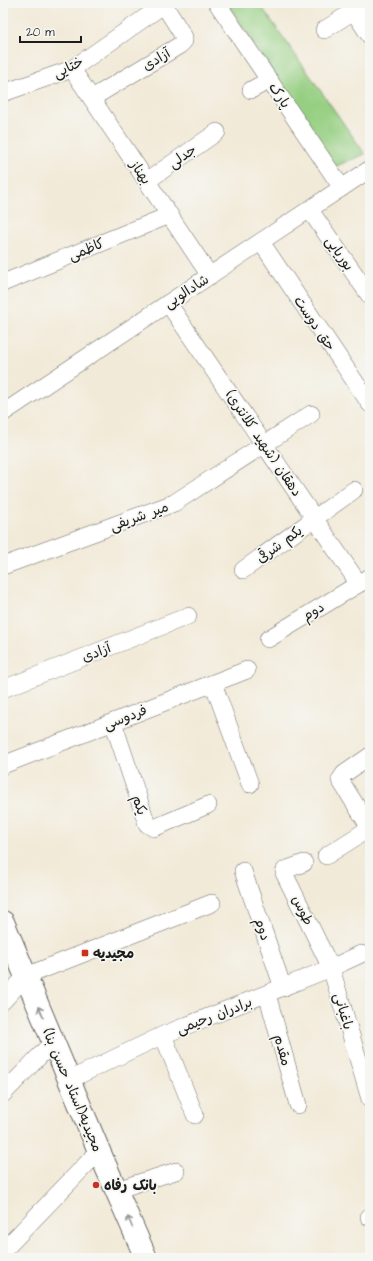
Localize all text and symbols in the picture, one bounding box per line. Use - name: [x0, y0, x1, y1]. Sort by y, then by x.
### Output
- scale bar: [20, 18, 81, 44]
- text: 20 m: [26, 24, 55, 41]
- street label: آزادی: [139, 43, 175, 76]
- street label: ختایی: [50, 52, 87, 84]
- street label: پارک: [263, 79, 295, 112]
- street label: جدلی: [164, 140, 201, 174]
- street label: بهناز: [124, 156, 156, 189]
- street label: بوریایی: [320, 232, 358, 275]
- street label: کاظمی: [65, 234, 107, 266]
- street label: شادالویی: [160, 270, 213, 314]
- street label: حق دوست: [288, 292, 340, 355]
- street label: دهقان (شهید کلانتری): [220, 386, 306, 501]
- street label: میر شریفی: [107, 497, 172, 537]
- street label: یکم شرقی: [252, 521, 307, 568]
- street label: دوم: [299, 597, 328, 626]
- street label: آزادی: [79, 638, 114, 668]
- street label: فردوسی: [101, 700, 150, 735]
- street label: یکم: [126, 793, 152, 818]
- street label: طوس: [286, 892, 318, 929]
- street label: دوم: [249, 915, 275, 943]
- place label: مجیدیه: [93, 944, 134, 964]
- marker: مجیدیه: [80, 948, 90, 958]
- street label: باغبانی: [328, 991, 358, 1032]
- street label: برادران رحیمی: [174, 992, 255, 1040]
- one-way arrow: [37, 1007, 44, 1019]
- street label: مجیدیه(استاد حسن بنا): [37, 1026, 107, 1155]
- street label: مقدم: [268, 1032, 296, 1068]
- place label: بانک رفاه: [104, 1176, 157, 1196]
- marker: بانک رفاه: [91, 1180, 101, 1190]
- one-way arrow: [126, 1217, 133, 1229]

